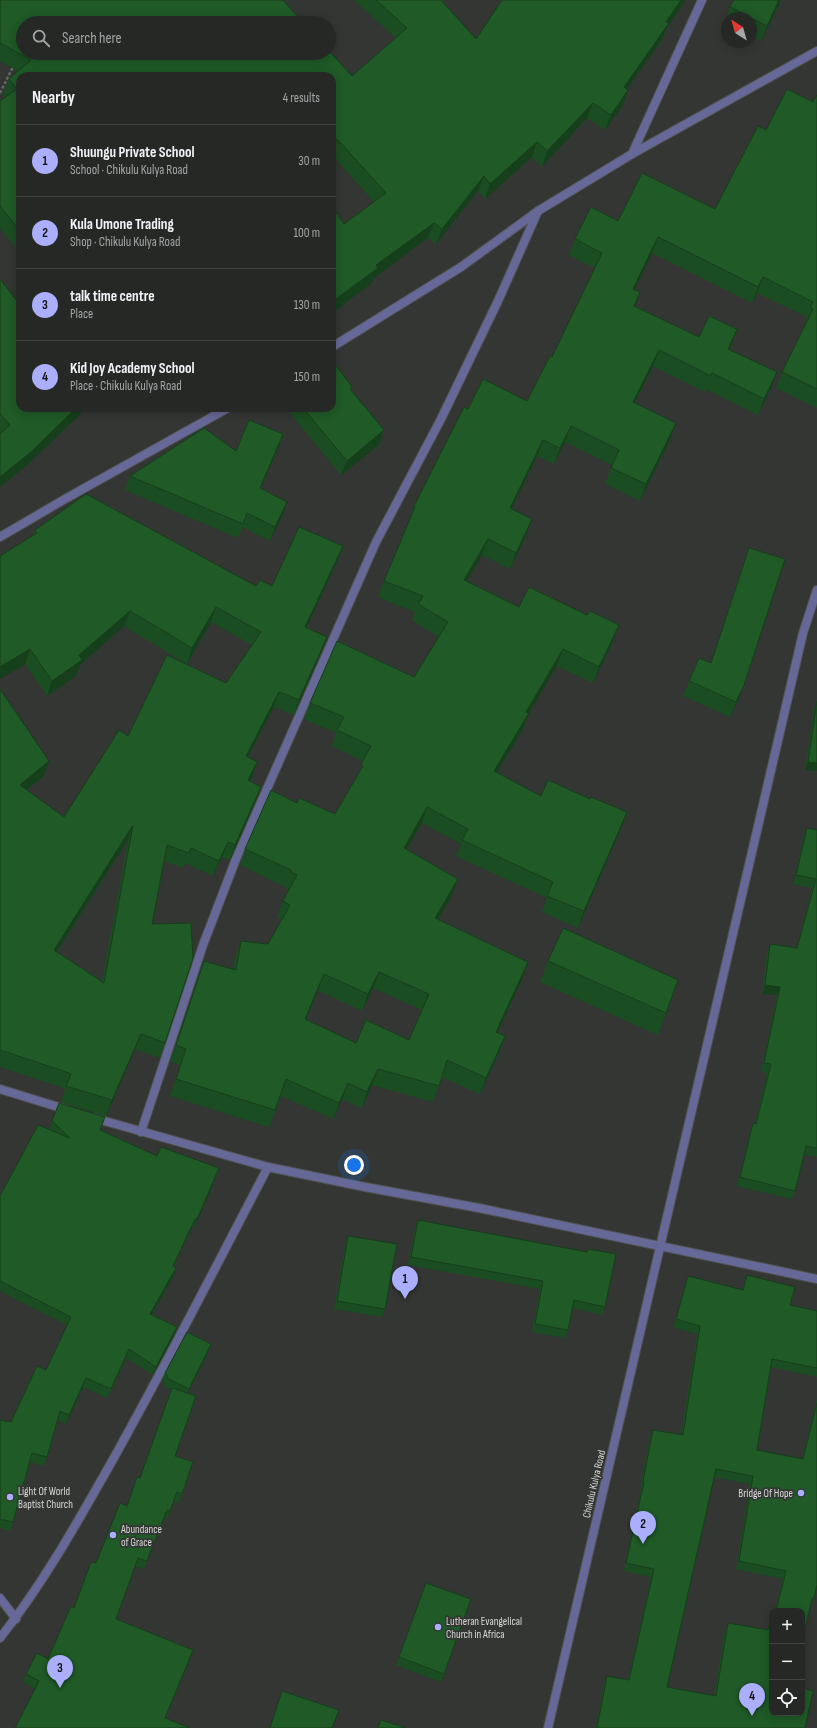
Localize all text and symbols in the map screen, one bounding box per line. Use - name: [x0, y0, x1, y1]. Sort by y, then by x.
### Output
- north arrow: [721, 12, 757, 48]
- search box: [16, 16, 336, 60]
- icon: search: [30, 27, 52, 49]
- text: Search here: [62, 29, 122, 48]
- text: Nearby: [32, 88, 75, 108]
- text: 4 results: [283, 90, 320, 106]
- text: Shuungu Private School: [70, 143, 195, 162]
- text: 1: [42, 153, 48, 169]
- text: 30 m: [298, 153, 320, 169]
- text: School · Chikulu Kulya Road: [70, 162, 188, 178]
- text: Kula Umone Trading: [70, 215, 174, 234]
- text: 2: [42, 225, 48, 241]
- text: 100 m: [293, 225, 320, 241]
- text: Shop · Chikulu Kulya Road: [70, 234, 180, 250]
- text: talk time centre: [70, 287, 155, 306]
- text: 3: [42, 297, 48, 313]
- text: 130 m: [294, 297, 320, 313]
- text: Place: [70, 306, 93, 322]
- text: Kid Joy Academy School: [70, 359, 195, 378]
- text: 4: [42, 369, 48, 385]
- text: 150 m: [294, 369, 320, 385]
- text: Place · Chikulu Kulya Road: [70, 378, 182, 394]
- your location: [344, 1155, 364, 1175]
- pin: 1: [392, 1266, 418, 1299]
- street label: Chikulu Kulya Road: [580, 1448, 608, 1519]
- place label: Light Of World Baptist Church: [18, 1485, 73, 1511]
- place label: Bridge Of Hope: [738, 1487, 793, 1500]
- marker: Bridge Of Hope: [796, 1488, 806, 1498]
- marker: Light Of World Baptist Church: [5, 1492, 15, 1502]
- pin: 2: [630, 1511, 656, 1544]
- place label: Abundance of Grace: [120, 1523, 162, 1549]
- marker: Abundance of Grace: [108, 1530, 118, 1540]
- map controls: [769, 1608, 805, 1716]
- button: +: [769, 1608, 805, 1644]
- place label: Lutheran Evangelical Church in Africa: [446, 1615, 522, 1641]
- marker: Lutheran Evangelical Church in Africa: [433, 1622, 443, 1632]
- button: −: [769, 1644, 805, 1680]
- pin: 3: [47, 1655, 73, 1688]
- button: locate: [769, 1680, 805, 1716]
- pin: 4: [739, 1683, 765, 1716]

